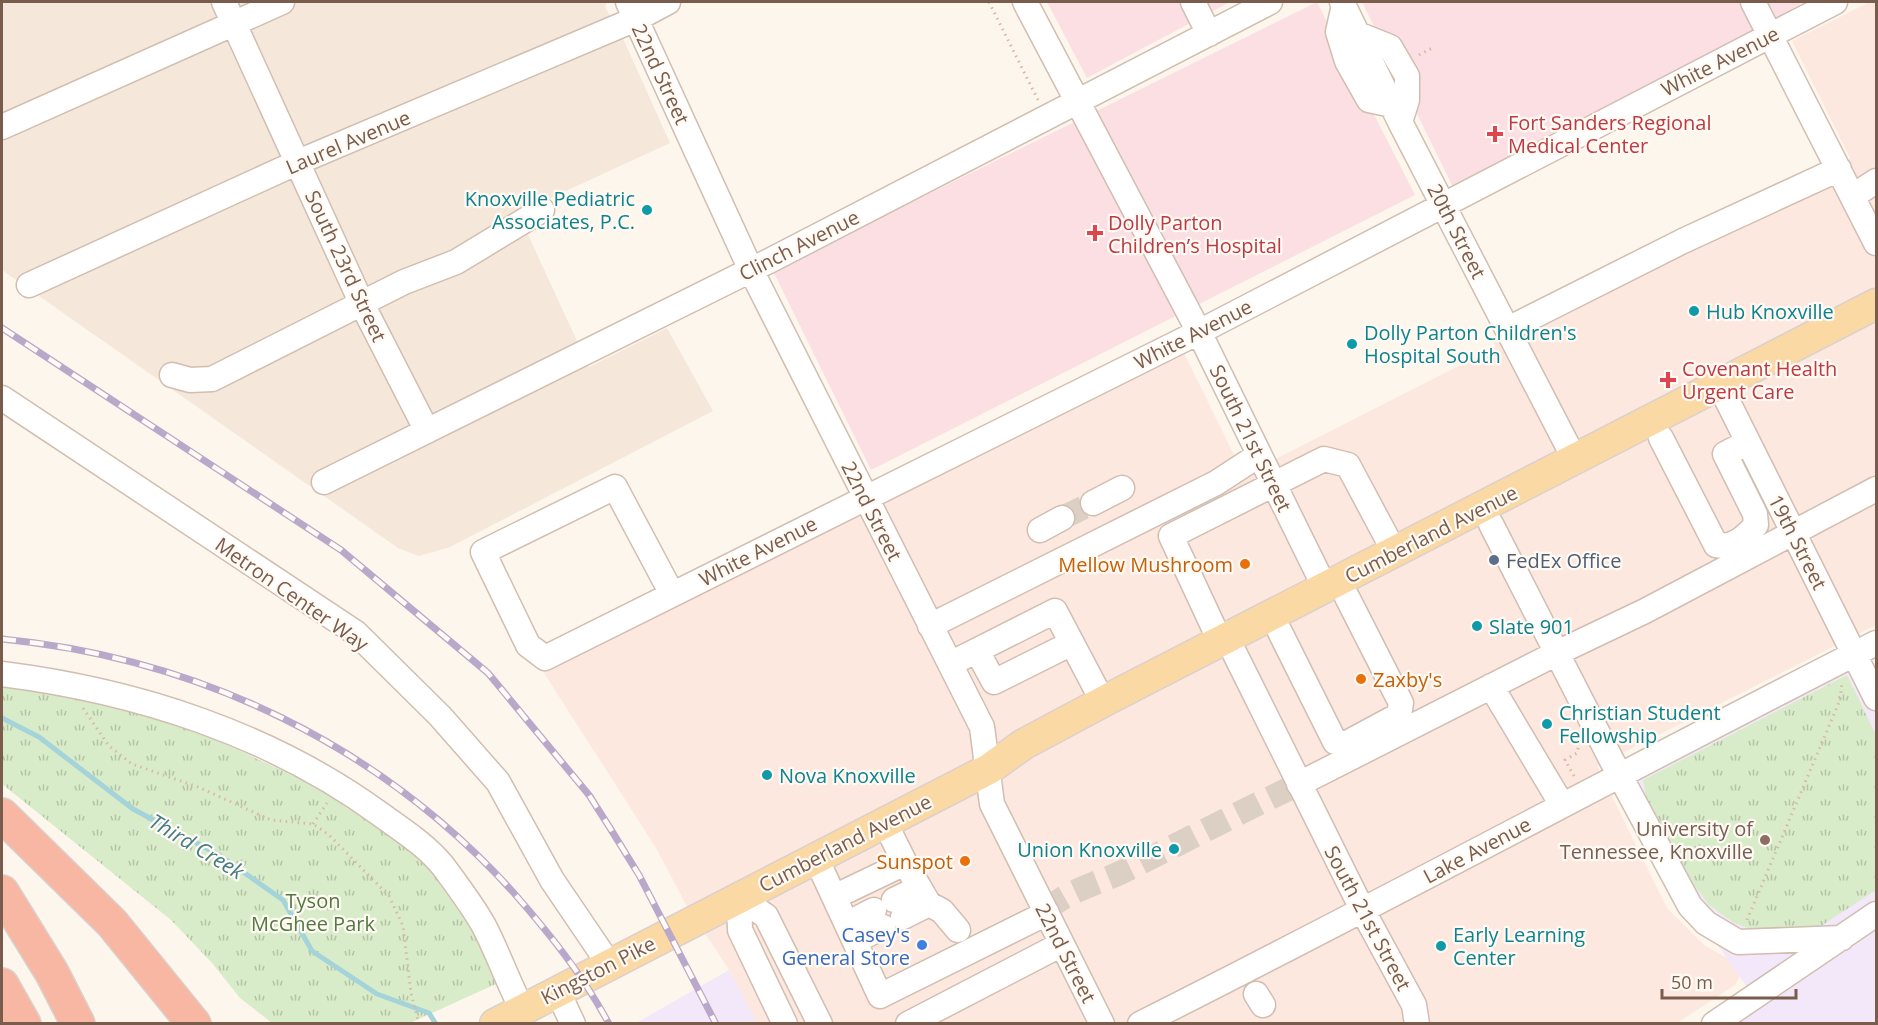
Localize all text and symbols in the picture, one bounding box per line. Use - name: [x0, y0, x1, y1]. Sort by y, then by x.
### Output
- street label: 22nd Street: [626, 19, 696, 129]
- street label: White Avenue: [1656, 20, 1784, 102]
- street label: Laurel Avenue: [281, 104, 415, 180]
- place label: Fort Sanders Regional Medical Center: [1508, 109, 1712, 159]
- marker: Fort Sanders Regional Medical Center: [1486, 125, 1504, 143]
- street label: 20th Street: [1422, 179, 1492, 283]
- place label: Knoxville Pediatric Associates, P.C.: [465, 185, 635, 235]
- street label: South 23rd Street: [299, 186, 393, 346]
- marker: Knoxville Pediatric Associates, P.C.: [640, 203, 654, 217]
- street label: Clinch Avenue: [734, 203, 864, 287]
- place label: Dolly Parton Children’s Hospital: [1108, 209, 1282, 259]
- marker: Dolly Parton Children’s Hospital: [1086, 224, 1104, 242]
- street label: White Avenue: [1129, 293, 1257, 375]
- place label: Hub Knoxville: [1706, 298, 1834, 325]
- marker: Hub Knoxville: [1687, 304, 1701, 318]
- place label: Dolly Parton Children's Hospital South: [1364, 319, 1577, 369]
- marker: Dolly Parton Children's Hospital South: [1345, 337, 1359, 351]
- place label: Covenant Health Urgent Care: [1682, 355, 1837, 405]
- street label: South 21st Street: [1204, 360, 1298, 516]
- marker: Covenant Health Urgent Care: [1659, 371, 1677, 389]
- street label: 22nd Street: [835, 457, 909, 565]
- street label: Cumberland Avenue: [1340, 479, 1522, 589]
- street label: 19th Street: [1763, 490, 1833, 594]
- street label: White Avenue: [694, 510, 822, 592]
- street label: Metron Center Way: [210, 531, 375, 658]
- place label: FedEx Office: [1506, 547, 1621, 574]
- place label: Mellow Mushroom: [1058, 551, 1233, 578]
- marker: FedEx Office: [1487, 553, 1501, 567]
- marker: Mellow Mushroom: [1238, 557, 1252, 571]
- place label: Slate 901: [1489, 613, 1574, 640]
- marker: Slate 901: [1470, 619, 1484, 633]
- place label: Zaxby's: [1373, 666, 1442, 693]
- marker: Zaxby's: [1354, 672, 1368, 686]
- place label: Christian Student Fellowship: [1559, 699, 1721, 749]
- marker: Christian Student Fellowship: [1540, 717, 1554, 731]
- place label: Nova Knoxville: [779, 762, 916, 789]
- marker: Nova Knoxville: [760, 768, 774, 782]
- street label: Cumberland Avenue: [754, 788, 936, 898]
- water label: Third Creek: [145, 807, 250, 886]
- street label: Lake Avenue: [1419, 810, 1535, 890]
- place label: University of Tennessee, Knoxville: [1560, 815, 1754, 865]
- marker: University of Tennessee, Knoxville: [1758, 833, 1772, 847]
- place label: Union Knoxville: [1017, 836, 1162, 863]
- street label: South 21st Street: [1318, 841, 1418, 995]
- marker: Union Knoxville: [1167, 842, 1181, 856]
- place label: Sunspot: [877, 848, 953, 875]
- marker: Sunspot: [958, 854, 972, 868]
- park label: Tyson McGhee Park: [251, 887, 375, 937]
- street label: 22nd Street: [1029, 899, 1103, 1007]
- place label: Casey's General Store: [782, 921, 910, 971]
- place label: Early Learning Center: [1453, 921, 1585, 971]
- street label: Kingston Pike: [536, 930, 660, 1010]
- marker: Casey's General Store: [915, 938, 929, 952]
- marker: Early Learning Center: [1434, 939, 1448, 953]
- scale bar: [1662, 962, 1796, 1000]
- text: 50 m: [1671, 970, 1713, 994]

